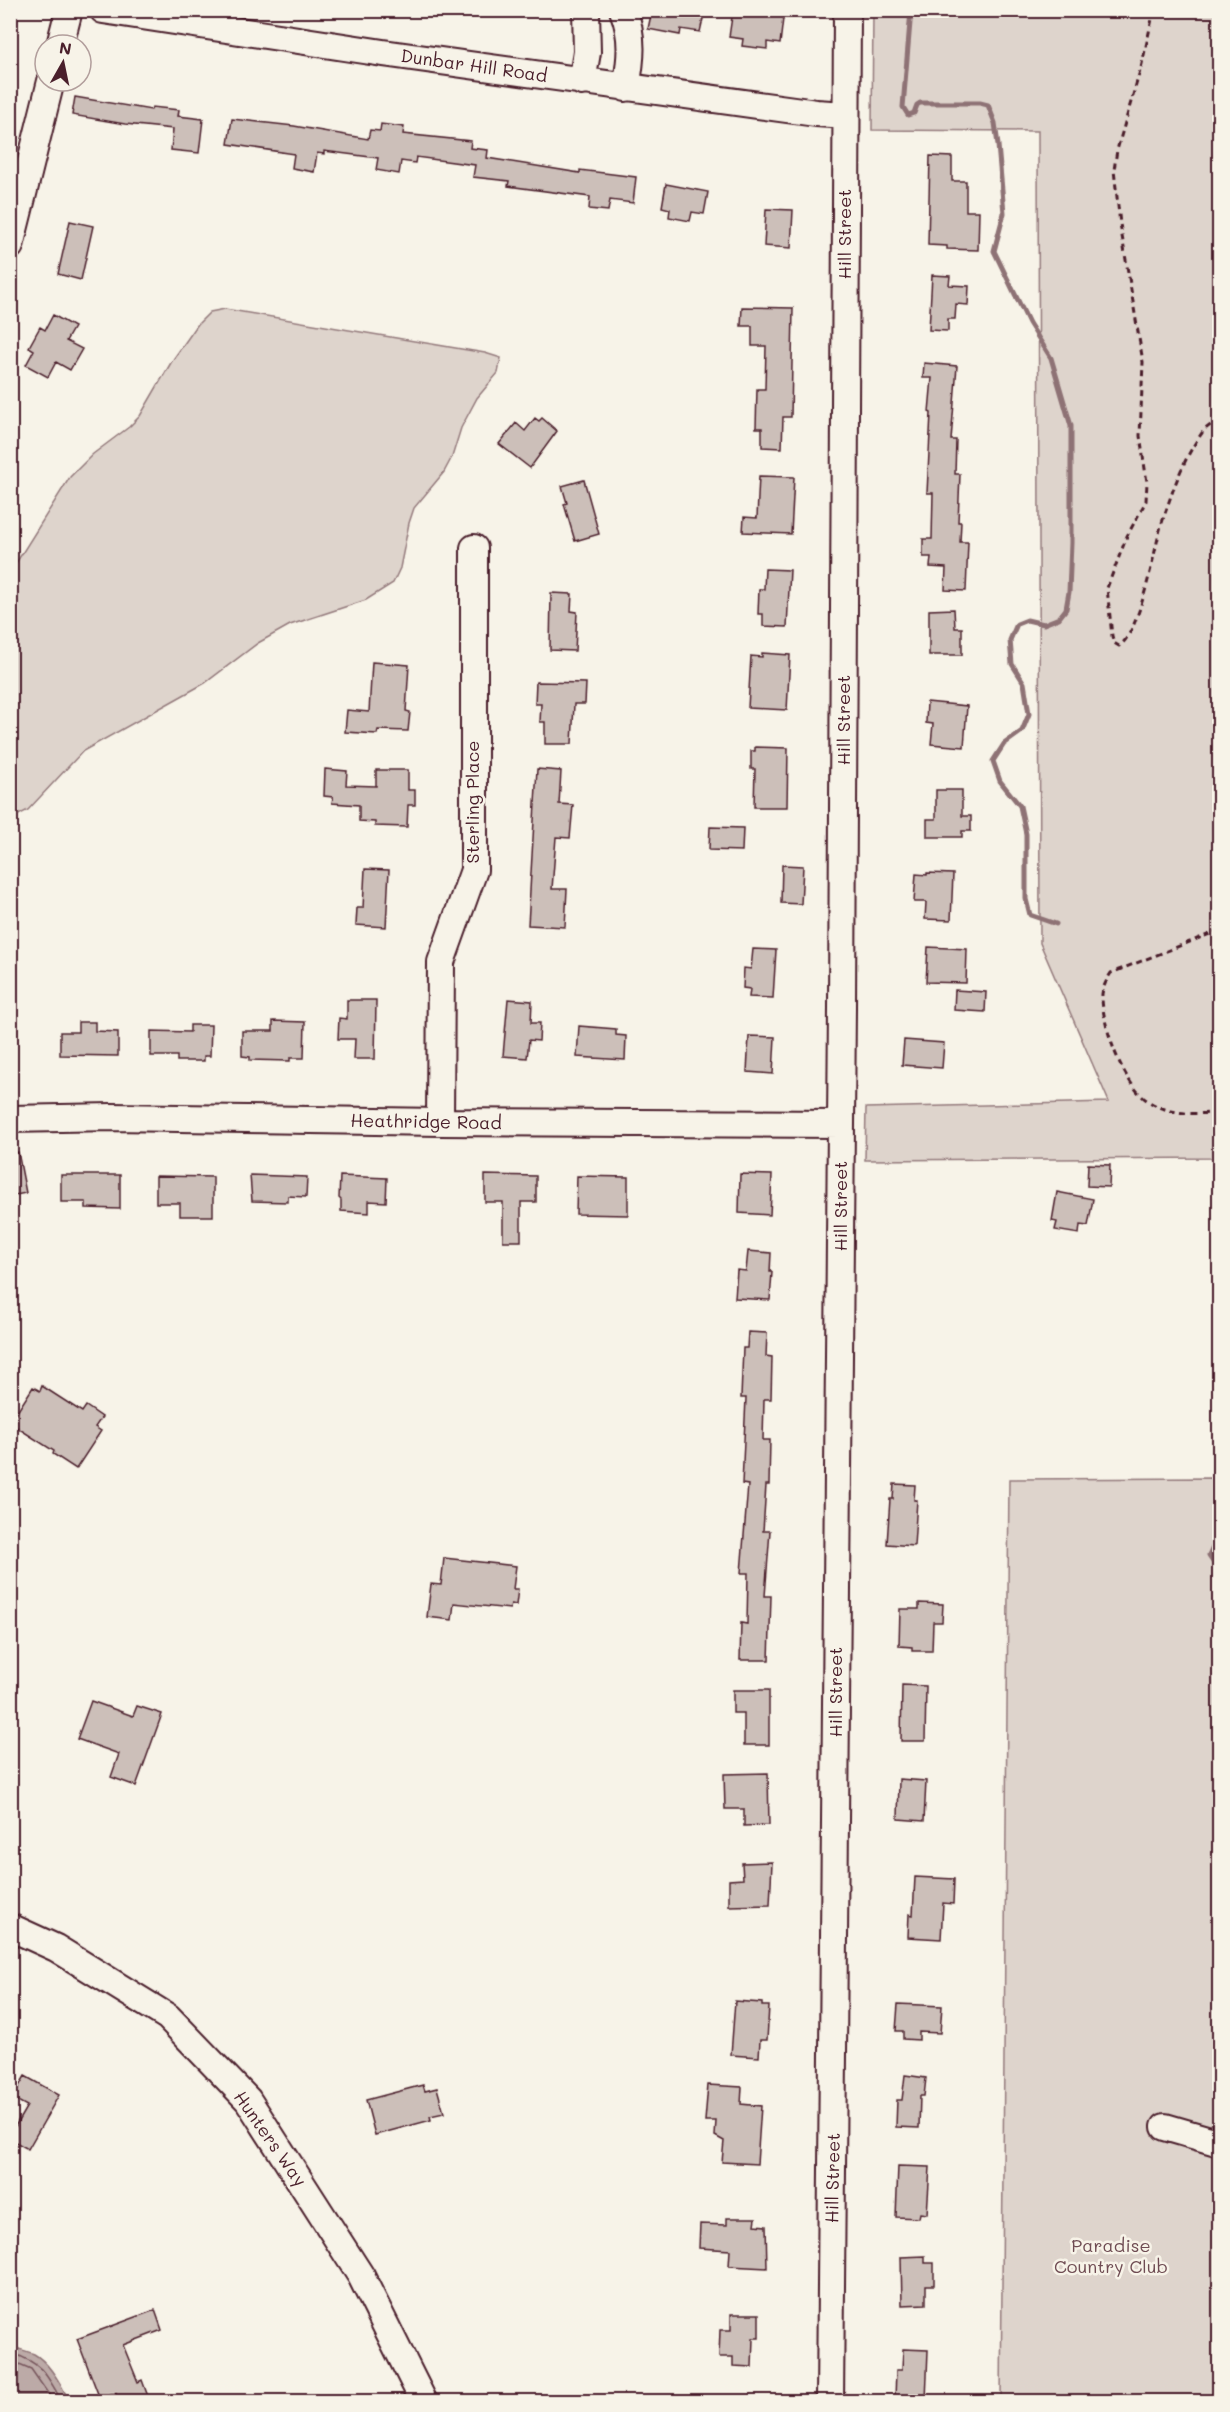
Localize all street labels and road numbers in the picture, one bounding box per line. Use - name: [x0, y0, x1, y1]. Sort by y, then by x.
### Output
- street label: Dunbar Hill Road: [399, 43, 549, 87]
- street label: Hill Street: [832, 189, 856, 279]
- street label: Hill Street: [831, 675, 855, 765]
- street label: Sterling Place: [460, 741, 484, 863]
- street label: Heathridge Road: [350, 1108, 502, 1134]
- street label: Hill Street: [828, 1161, 852, 1251]
- street label: Hill Street: [823, 1647, 847, 1737]
- street label: Hunters Way: [229, 2086, 313, 2191]
- street label: Hill Street: [819, 2133, 845, 2223]

